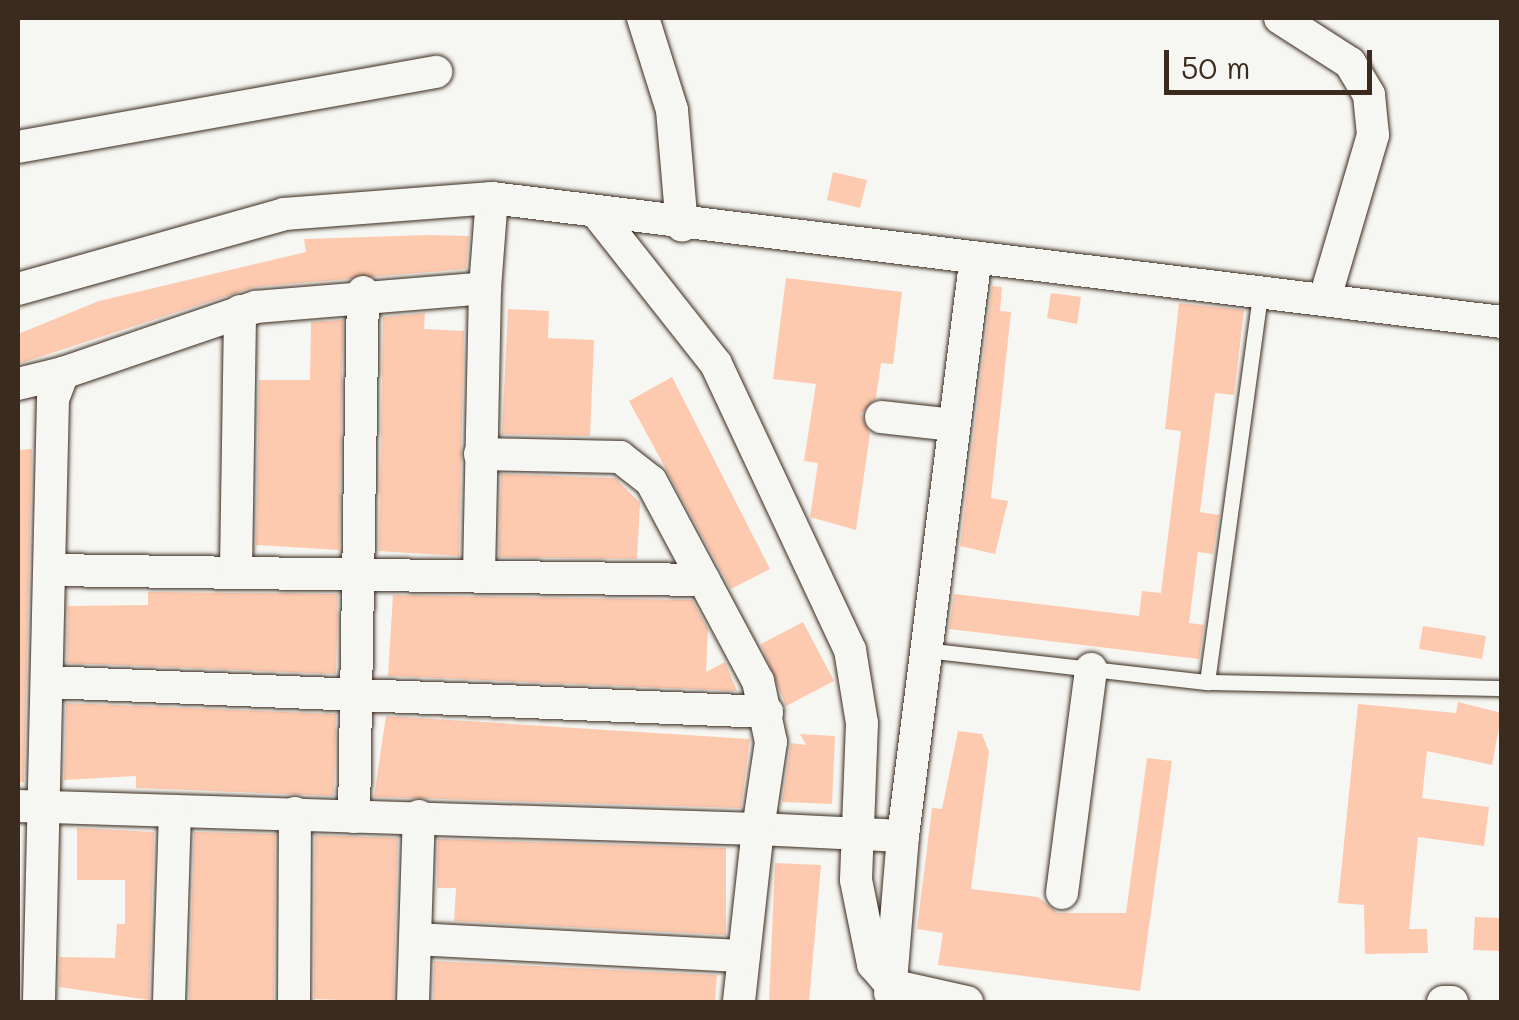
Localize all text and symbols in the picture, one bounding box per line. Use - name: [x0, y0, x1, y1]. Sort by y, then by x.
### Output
- scale bar: [1169, 30, 1376, 92]
- text: 50 m: [1181, 47, 1251, 87]

